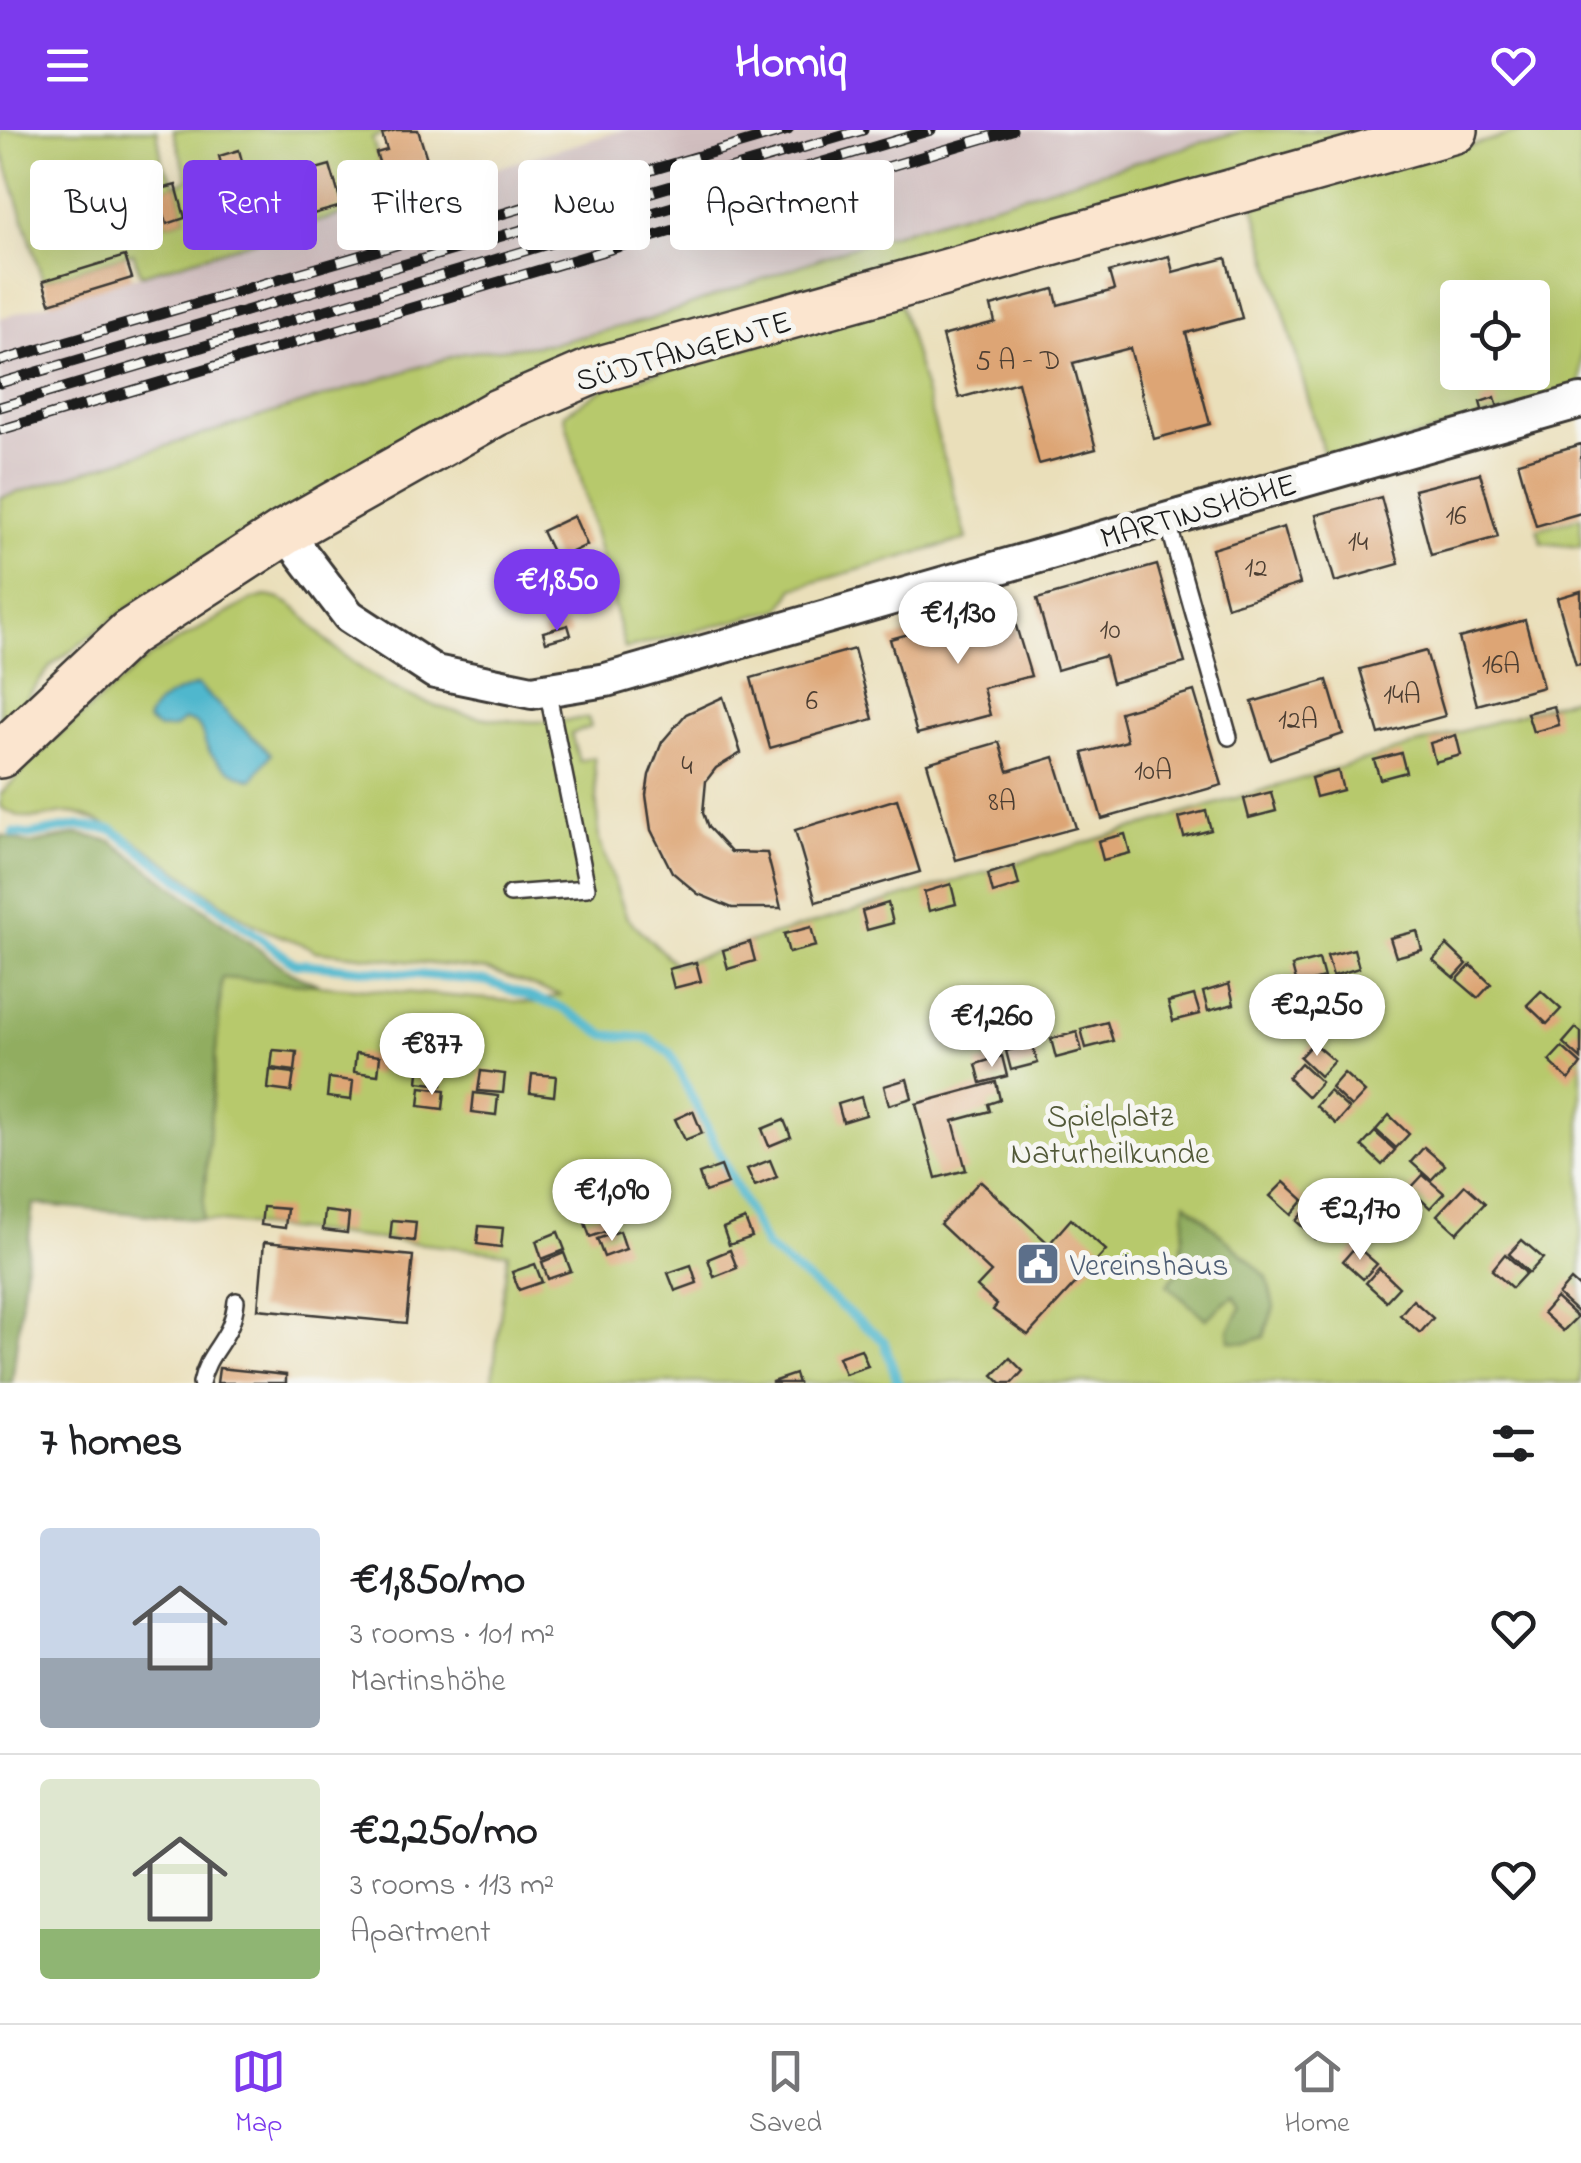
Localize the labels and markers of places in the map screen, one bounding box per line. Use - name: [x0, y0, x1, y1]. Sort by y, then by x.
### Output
- pin: €1,850: [476, 549, 638, 634]
- pin: €1,130: [877, 582, 1039, 667]
- pin: €2,250: [1236, 974, 1398, 1059]
- pin: €1,260: [911, 985, 1073, 1070]
- pin: €877: [373, 1013, 491, 1098]
- pin: €1,090: [531, 1159, 693, 1244]
- pin: €2,170: [1279, 1178, 1441, 1263]
- public building icon: Vereinshaus: [1015, 1241, 1061, 1287]
- place label: Vereinshaus: [1069, 1244, 1228, 1291]

